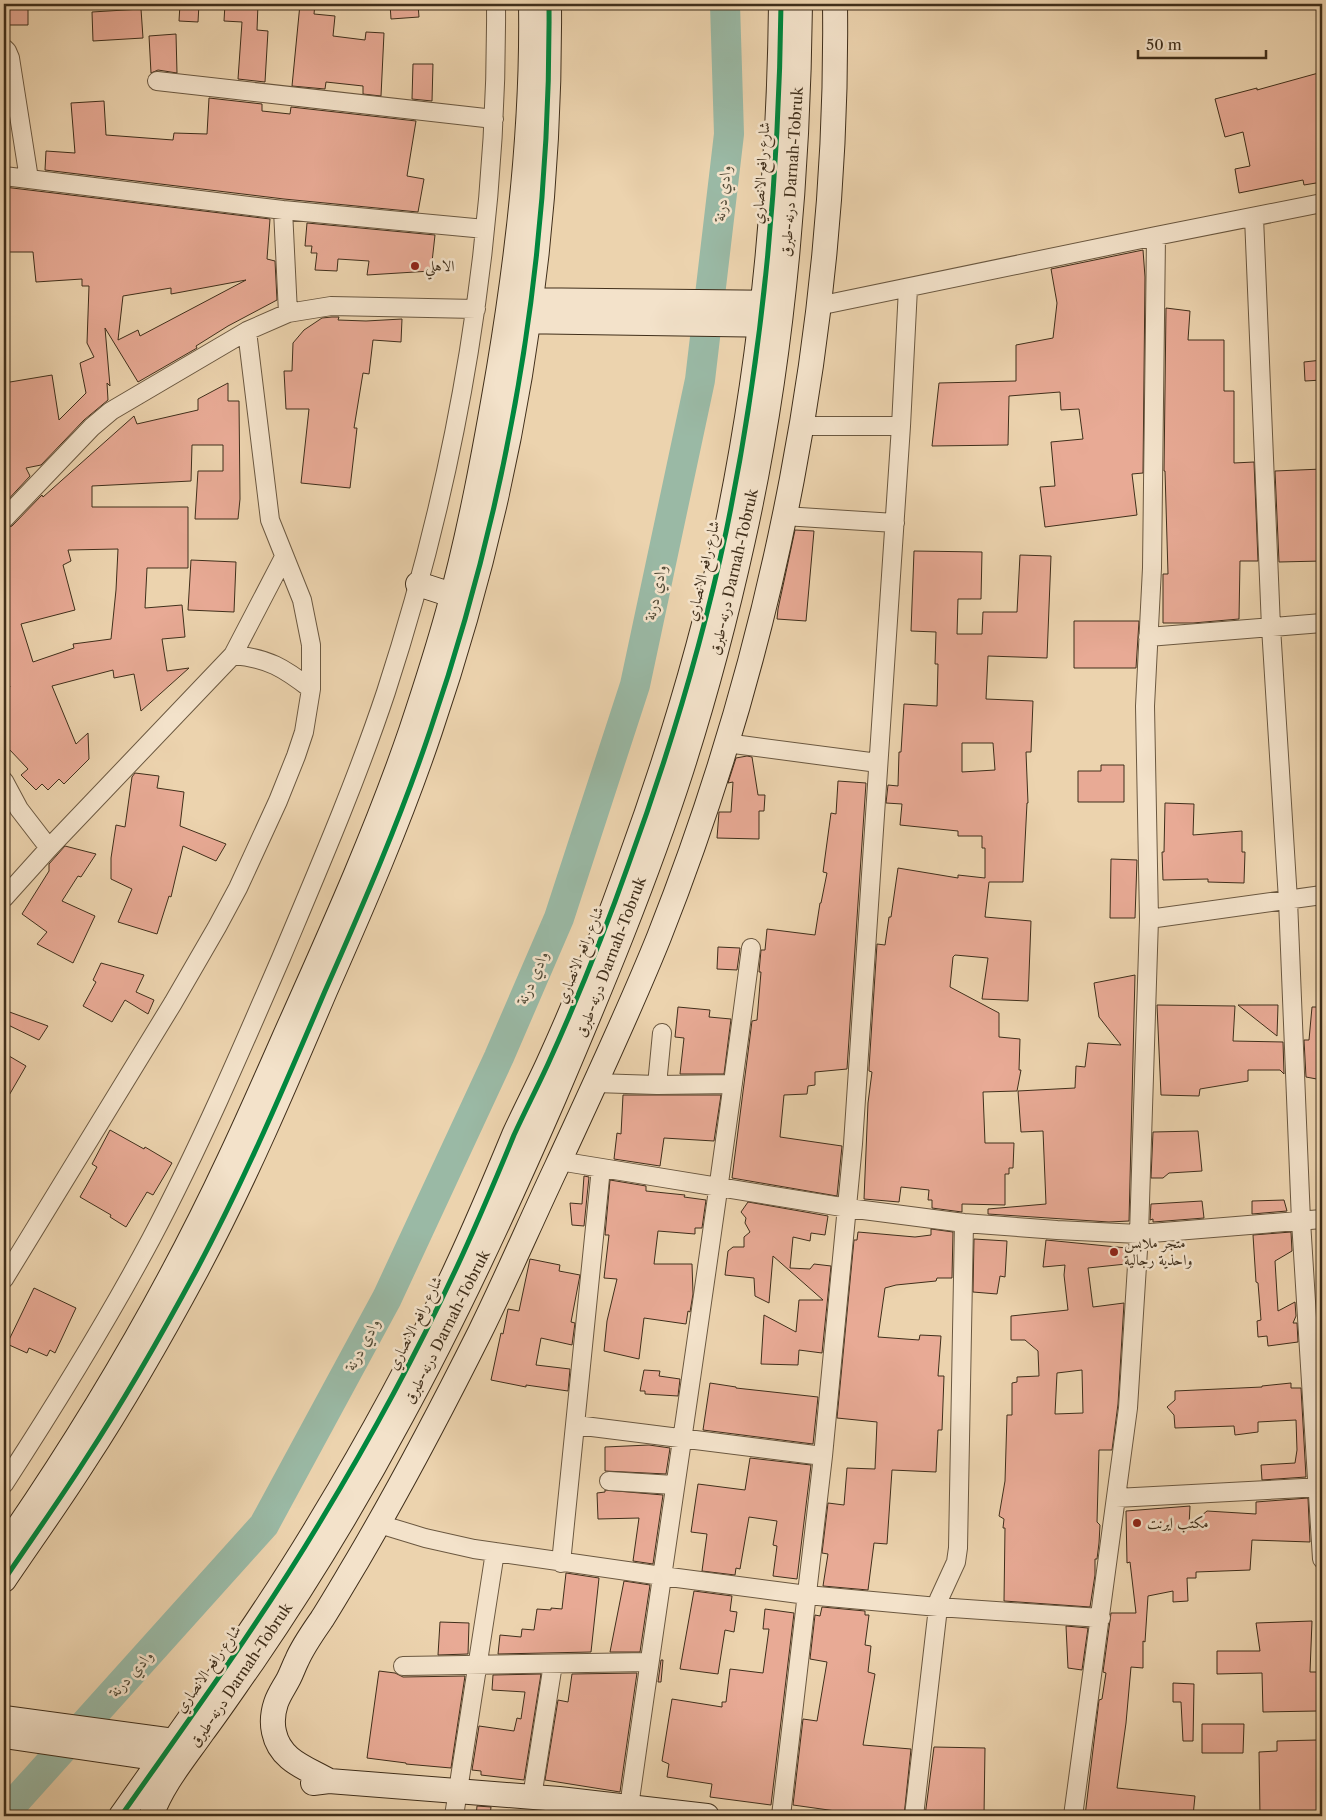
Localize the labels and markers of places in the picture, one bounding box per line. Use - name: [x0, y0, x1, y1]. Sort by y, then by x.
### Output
- place label: الاهلي: [425, 256, 455, 280]
- marker: الاهلي: [409, 260, 421, 272]
- place label: متجر ملابس واحذية رجالية: [1124, 1233, 1192, 1269]
- marker: متجر ملابس واحذية رجالية: [1108, 1246, 1120, 1258]
- place label: مكتب ايرنت: [1147, 1513, 1209, 1533]
- marker: مكتب ايرنت: [1131, 1517, 1143, 1529]

